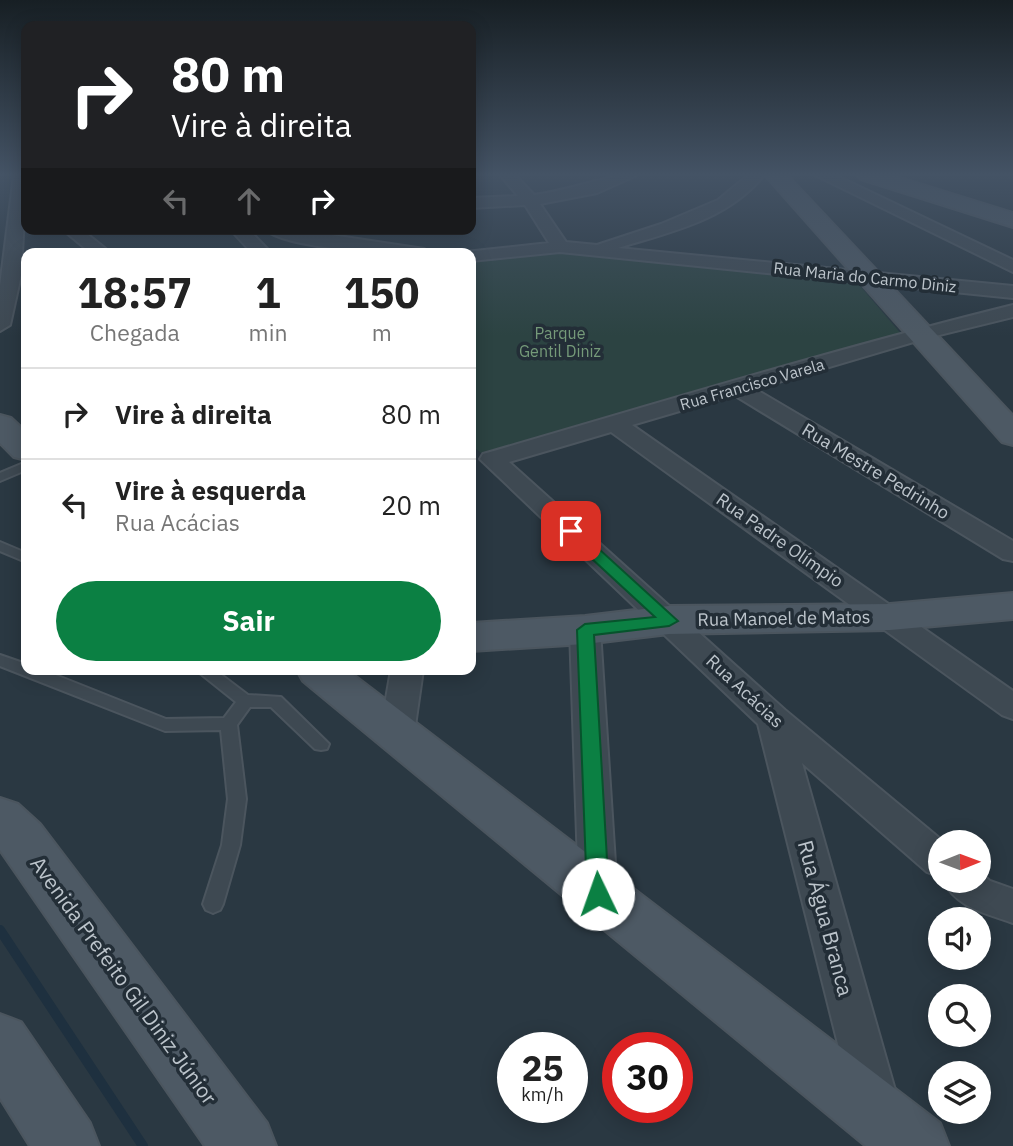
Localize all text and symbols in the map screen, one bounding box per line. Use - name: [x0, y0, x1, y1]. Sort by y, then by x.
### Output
- text: 80 m: [171, 42, 285, 105]
- icon: right: [56, 49, 147, 140]
- text: Vire à direita: [171, 104, 352, 146]
- icon: left: [157, 182, 195, 220]
- icon: ahead: [230, 182, 268, 220]
- icon: right: [303, 182, 341, 220]
- street label: Rua Maria do Carmo Diniz: [773, 257, 957, 297]
- text: 18:57: [77, 265, 192, 320]
- text: 1: [255, 265, 281, 320]
- text: 150: [344, 265, 420, 320]
- text: Chegada: [90, 317, 180, 347]
- text: min: [249, 317, 287, 347]
- text: m: [372, 317, 392, 347]
- park label: Parque Gentil Diniz: [519, 323, 601, 361]
- street label: Rua Francisco Varela: [677, 354, 827, 414]
- icon: right: [56, 395, 94, 433]
- text: Vire à direita: [115, 397, 272, 431]
- text: 80 m: [381, 397, 441, 431]
- street label: Rua Mestre Pedrinho: [798, 418, 954, 524]
- text: Vire à esquerda: [115, 473, 306, 507]
- icon: left: [56, 486, 94, 524]
- text: 20 m: [381, 488, 441, 522]
- street label: Rua Padre Olímpio: [712, 488, 848, 592]
- pin: [541, 501, 601, 561]
- text: Rua Acácias: [115, 507, 240, 537]
- icon: arrive: [552, 512, 590, 550]
- button: Sair: [56, 581, 441, 661]
- street label: Rua Manoel de Matos: [697, 605, 871, 631]
- street label: Rua Acácias: [701, 649, 789, 733]
- north arrow: [928, 830, 990, 892]
- map controls: [928, 830, 991, 1124]
- street label: Rua Água Branca: [792, 837, 860, 999]
- street label: Avenida Prefeito Gil Diniz Júnior: [24, 850, 224, 1110]
- position arrow: [561, 857, 635, 931]
- button: sound: [928, 907, 991, 970]
- button: search: [928, 984, 991, 1047]
- speed limit sign: 30: [602, 1032, 693, 1123]
- text: 25: [521, 1045, 564, 1091]
- button: layers: [928, 1061, 991, 1124]
- text: km/h: [521, 1083, 564, 1106]

